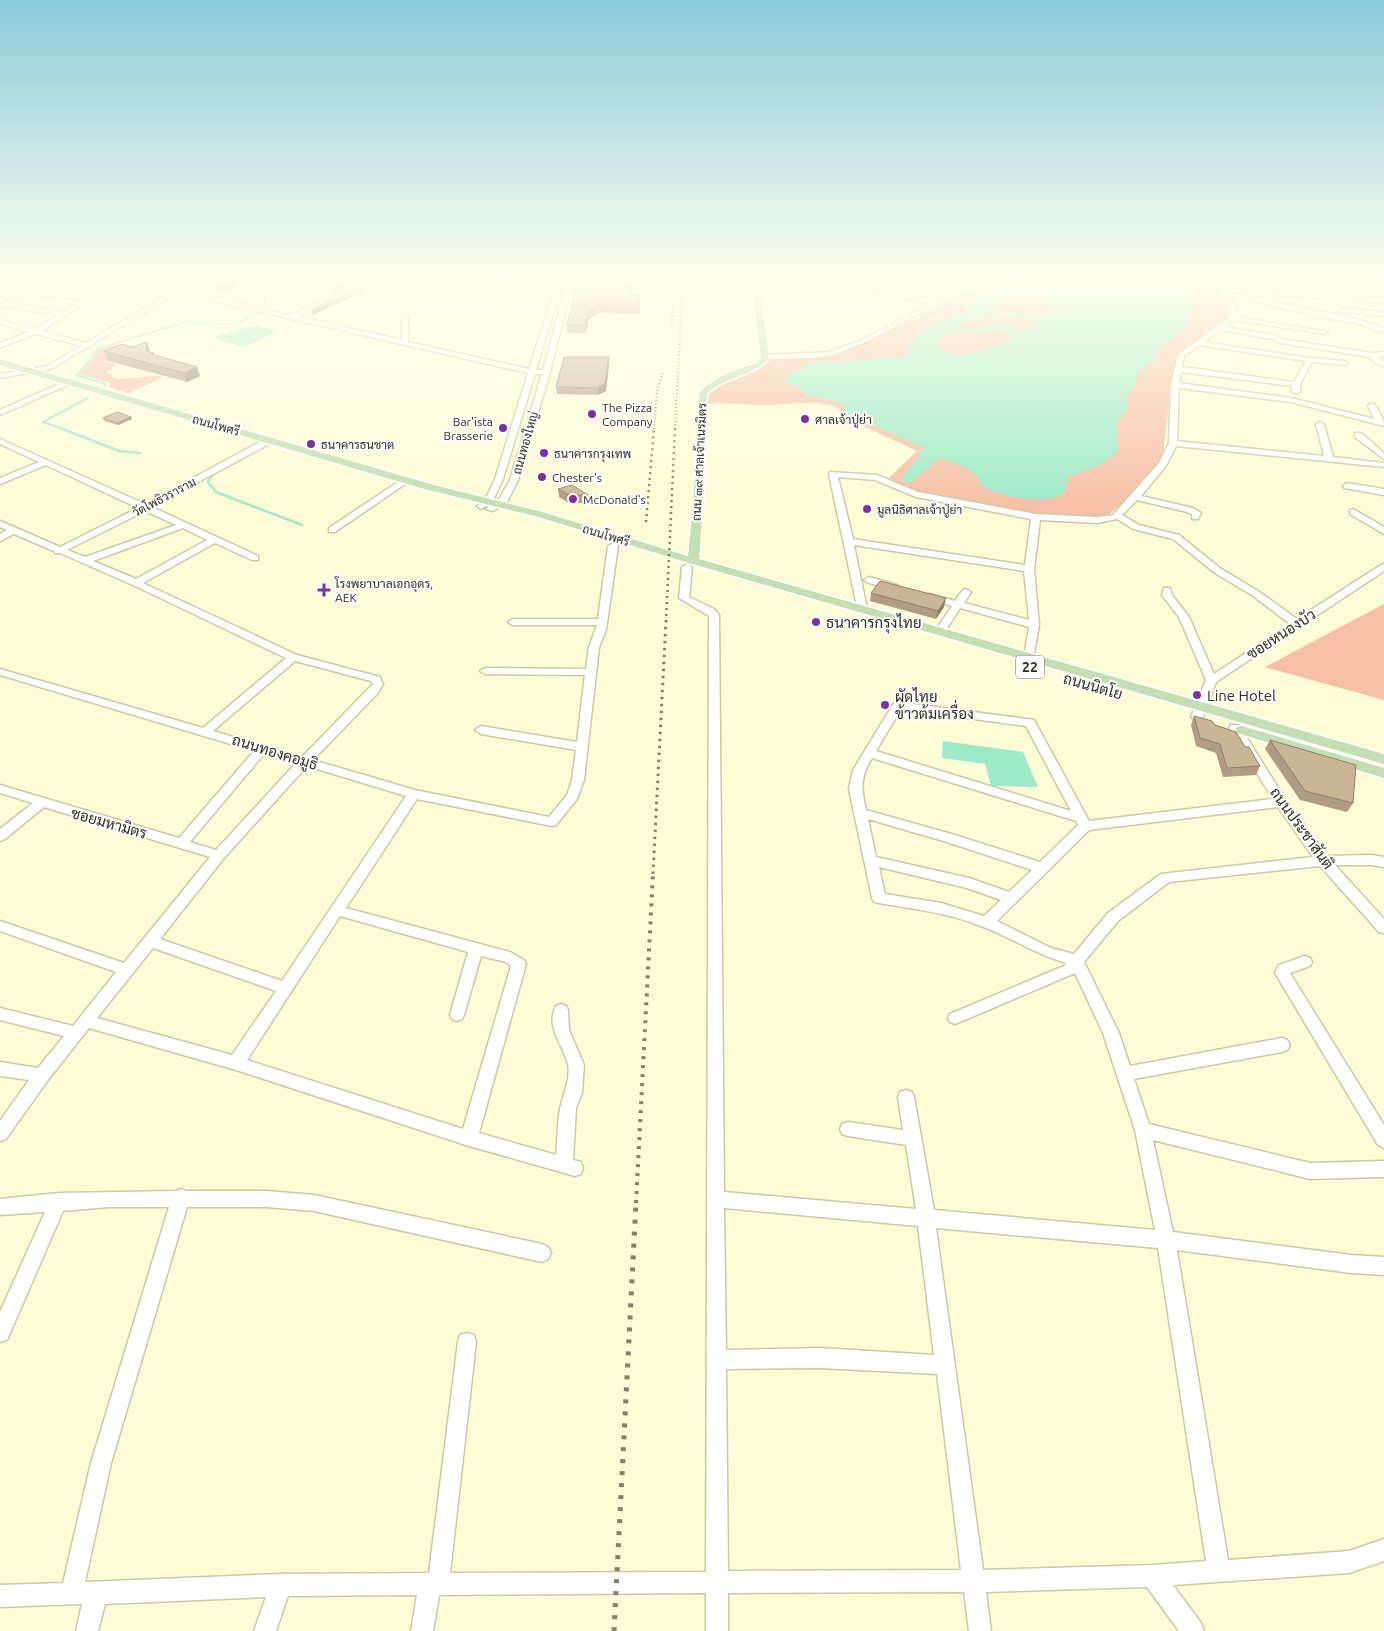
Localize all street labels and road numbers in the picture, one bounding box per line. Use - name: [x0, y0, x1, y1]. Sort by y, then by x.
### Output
- street label: ถนน ๓๙ ศาลเจ้าเนรมิตร: [689, 402, 709, 521]
- street label: ถนนทองใหญ่: [509, 410, 541, 476]
- street label: ถนนโพศรี: [191, 411, 242, 438]
- street label: วัดโพธิวราราม: [130, 474, 198, 519]
- street label: ถนนโพศรี: [581, 521, 632, 548]
- street label: ซอยหนองบัว: [1243, 605, 1319, 663]
- road number: 22: [1016, 656, 1044, 679]
- street label: ถนนนิตโย: [1061, 668, 1125, 703]
- street label: ถนนทองคอมูธิ: [230, 731, 320, 775]
- street label: ถนนประชาสันติ: [1267, 784, 1337, 872]
- street label: ซอยมหามิตร: [69, 804, 149, 842]

